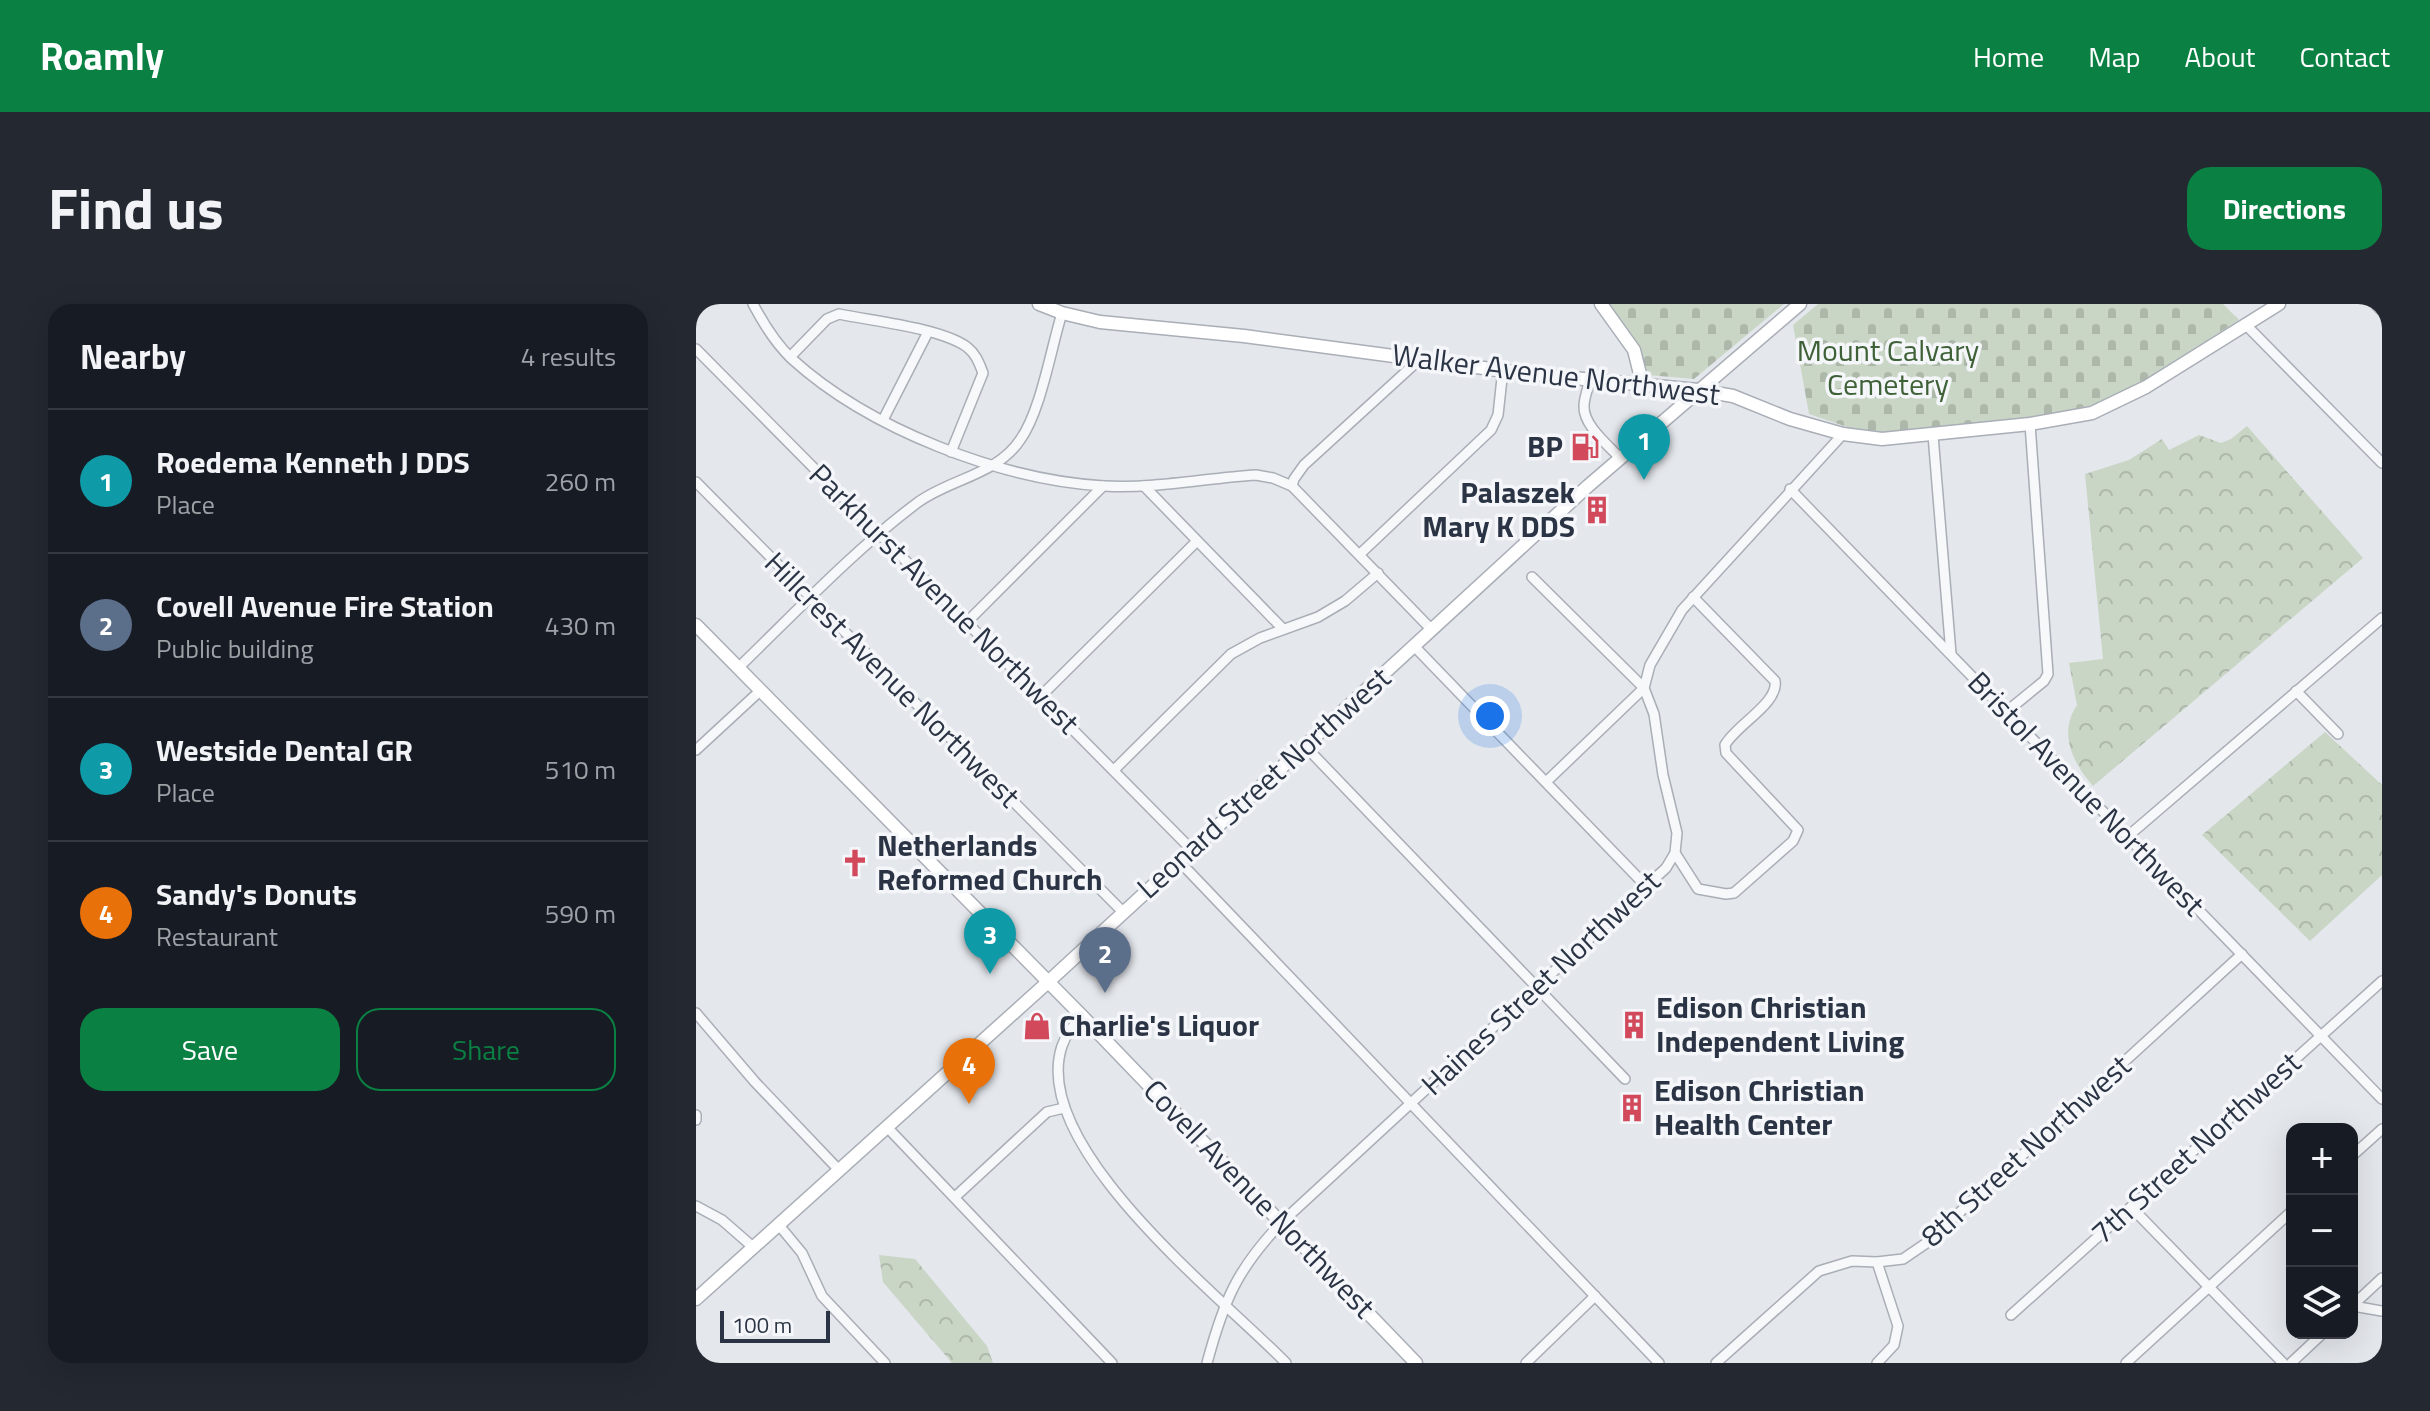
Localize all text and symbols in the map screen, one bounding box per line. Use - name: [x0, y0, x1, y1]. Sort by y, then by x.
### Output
- text: Roamly: [40, 27, 164, 85]
- text: Home: [1973, 35, 2044, 78]
- text: Map: [2088, 35, 2141, 78]
- text: About: [2185, 35, 2255, 78]
- text: Contact: [2299, 35, 2390, 78]
- text: Find us: [48, 166, 224, 251]
- button: Directions: [2187, 167, 2382, 250]
- park label: Mount Calvary Cemetery: [1797, 327, 1979, 407]
- text: Nearby: [80, 330, 186, 382]
- street label: Walker Avenue Northwest: [1390, 331, 1723, 417]
- text: 4 results: [521, 337, 616, 376]
- pin: 1: [1618, 414, 1670, 480]
- place label: BP: [1527, 423, 1563, 469]
- fuel station icon: BP: [1570, 432, 1600, 462]
- text: Roedema Kenneth J DDS: [156, 439, 470, 485]
- street label: Parkhurst Avenue Northwest: [799, 452, 1091, 744]
- text: 1: [99, 462, 113, 501]
- text: 260 m: [545, 462, 616, 501]
- place label: Palaszek Mary K DDS: [1422, 469, 1576, 549]
- text: Place: [156, 485, 215, 524]
- building icon: Palaszek Mary K DDS: [1582, 495, 1612, 525]
- street label: Hillcrest Avenue Northwest: [754, 541, 1032, 818]
- text: Covell Avenue Fire Station: [156, 583, 494, 629]
- text: 2: [99, 606, 113, 645]
- text: 430 m: [545, 606, 616, 645]
- text: Public building: [156, 629, 314, 668]
- street label: Leonard Street Northwest: [1126, 655, 1401, 909]
- street label: Bristol Avenue Northwest: [1957, 660, 2216, 926]
- your location: [1470, 696, 1510, 736]
- text: Westside Dental GR: [156, 727, 413, 773]
- text: 3: [99, 750, 113, 789]
- text: 510 m: [545, 750, 616, 789]
- text: Place: [156, 773, 215, 812]
- place label: Netherlands Reformed Church: [877, 822, 1103, 902]
- church icon: Netherlands Reformed Church: [840, 848, 870, 878]
- street label: Haines Street Northwest: [1410, 858, 1671, 1106]
- text: Sandy's Donuts: [156, 871, 357, 917]
- text: 4: [99, 894, 113, 933]
- text: 590 m: [545, 894, 616, 933]
- pin: 3: [964, 908, 1016, 974]
- text: Restaurant: [156, 917, 278, 956]
- pin: 2: [1079, 927, 1131, 993]
- place label: Edison Christian Independent Living: [1656, 984, 1904, 1064]
- place label: Charlie's Liquor: [1059, 1002, 1259, 1048]
- button: Save: [80, 1008, 340, 1091]
- button: Share: [356, 1008, 616, 1091]
- building icon: Edison Christian Independent Living: [1619, 1010, 1649, 1040]
- shop icon: Charlie's Liquor: [1022, 1011, 1052, 1041]
- pin: 4: [943, 1038, 995, 1104]
- street label: 7th Street Northwest: [2080, 1040, 2311, 1254]
- street label: 8th Street Northwest: [1910, 1043, 2141, 1257]
- place label: Edison Christian Health Center: [1654, 1067, 1865, 1147]
- street label: Covell Avenue Northwest: [1133, 1068, 1387, 1329]
- building icon: Edison Christian Health Center: [1617, 1093, 1647, 1123]
- map controls: [2286, 1123, 2358, 1339]
- button: +: [2286, 1123, 2358, 1195]
- button: −: [2286, 1195, 2358, 1267]
- button: layers: [2286, 1267, 2358, 1339]
- scale bar: [720, 1307, 830, 1343]
- text: 100 m: [732, 1308, 792, 1342]

